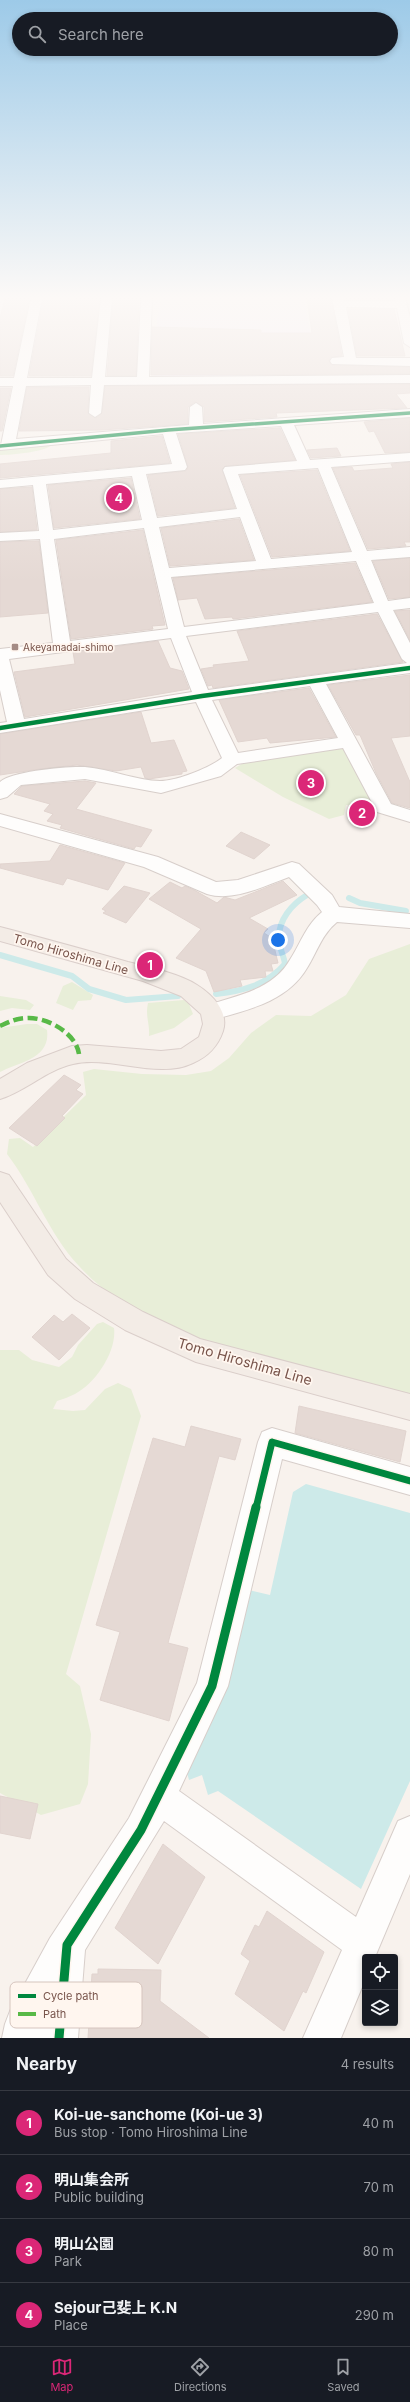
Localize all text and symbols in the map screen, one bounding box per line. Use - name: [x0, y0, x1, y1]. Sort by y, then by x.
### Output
- search box: [12, 12, 398, 56]
- icon: search: [26, 23, 48, 45]
- text: Search here: [58, 25, 144, 44]
- pin: 4: [106, 483, 132, 513]
- place label: Akeyamadai-shimo: [23, 641, 114, 653]
- marker: Akeyamadai-shimo: [10, 642, 20, 652]
- pin: 3: [298, 768, 324, 798]
- pin: 2: [349, 798, 375, 828]
- street label: Tomo Hiroshima Line: [12, 930, 130, 978]
- your location: [268, 930, 288, 950]
- pin: 1: [137, 950, 163, 980]
- street label: Tomo Hiroshima Line: [176, 1334, 314, 1388]
- map controls: [362, 1954, 398, 2026]
- button: locate: [362, 1954, 398, 1990]
- legend: [10, 1982, 142, 2028]
- text: Cycle path: [43, 1989, 99, 2003]
- button: layers: [362, 1990, 398, 2026]
- text: Path: [43, 2007, 66, 2021]
- text: Nearby: [16, 2054, 77, 2074]
- text: 4 results: [341, 2056, 394, 2072]
- text: Koi-ue-sanchome (Koi-ue 3): [54, 2105, 263, 2124]
- text: 1: [26, 2115, 32, 2131]
- text: 40 m: [362, 2115, 394, 2131]
- text: Bus stop · Tomo Hiroshima Line: [54, 2124, 248, 2140]
- text: 明山集会所: [54, 2170, 129, 2189]
- text: 2: [25, 2179, 33, 2195]
- text: 70 m: [364, 2179, 394, 2195]
- text: Public building: [54, 2189, 144, 2205]
- text: 明山公園: [54, 2234, 114, 2253]
- text: 3: [25, 2243, 33, 2259]
- text: 80 m: [363, 2243, 394, 2259]
- text: Park: [54, 2253, 82, 2269]
- text: Sejour己斐上 K.N: [54, 2298, 177, 2317]
- text: 4: [25, 2307, 33, 2323]
- text: 290 m: [355, 2307, 394, 2323]
- text: Place: [54, 2317, 88, 2333]
- tab: Map: [50, 2356, 73, 2394]
- tab: Directions: [174, 2356, 227, 2394]
- tab: Saved: [327, 2356, 360, 2394]

